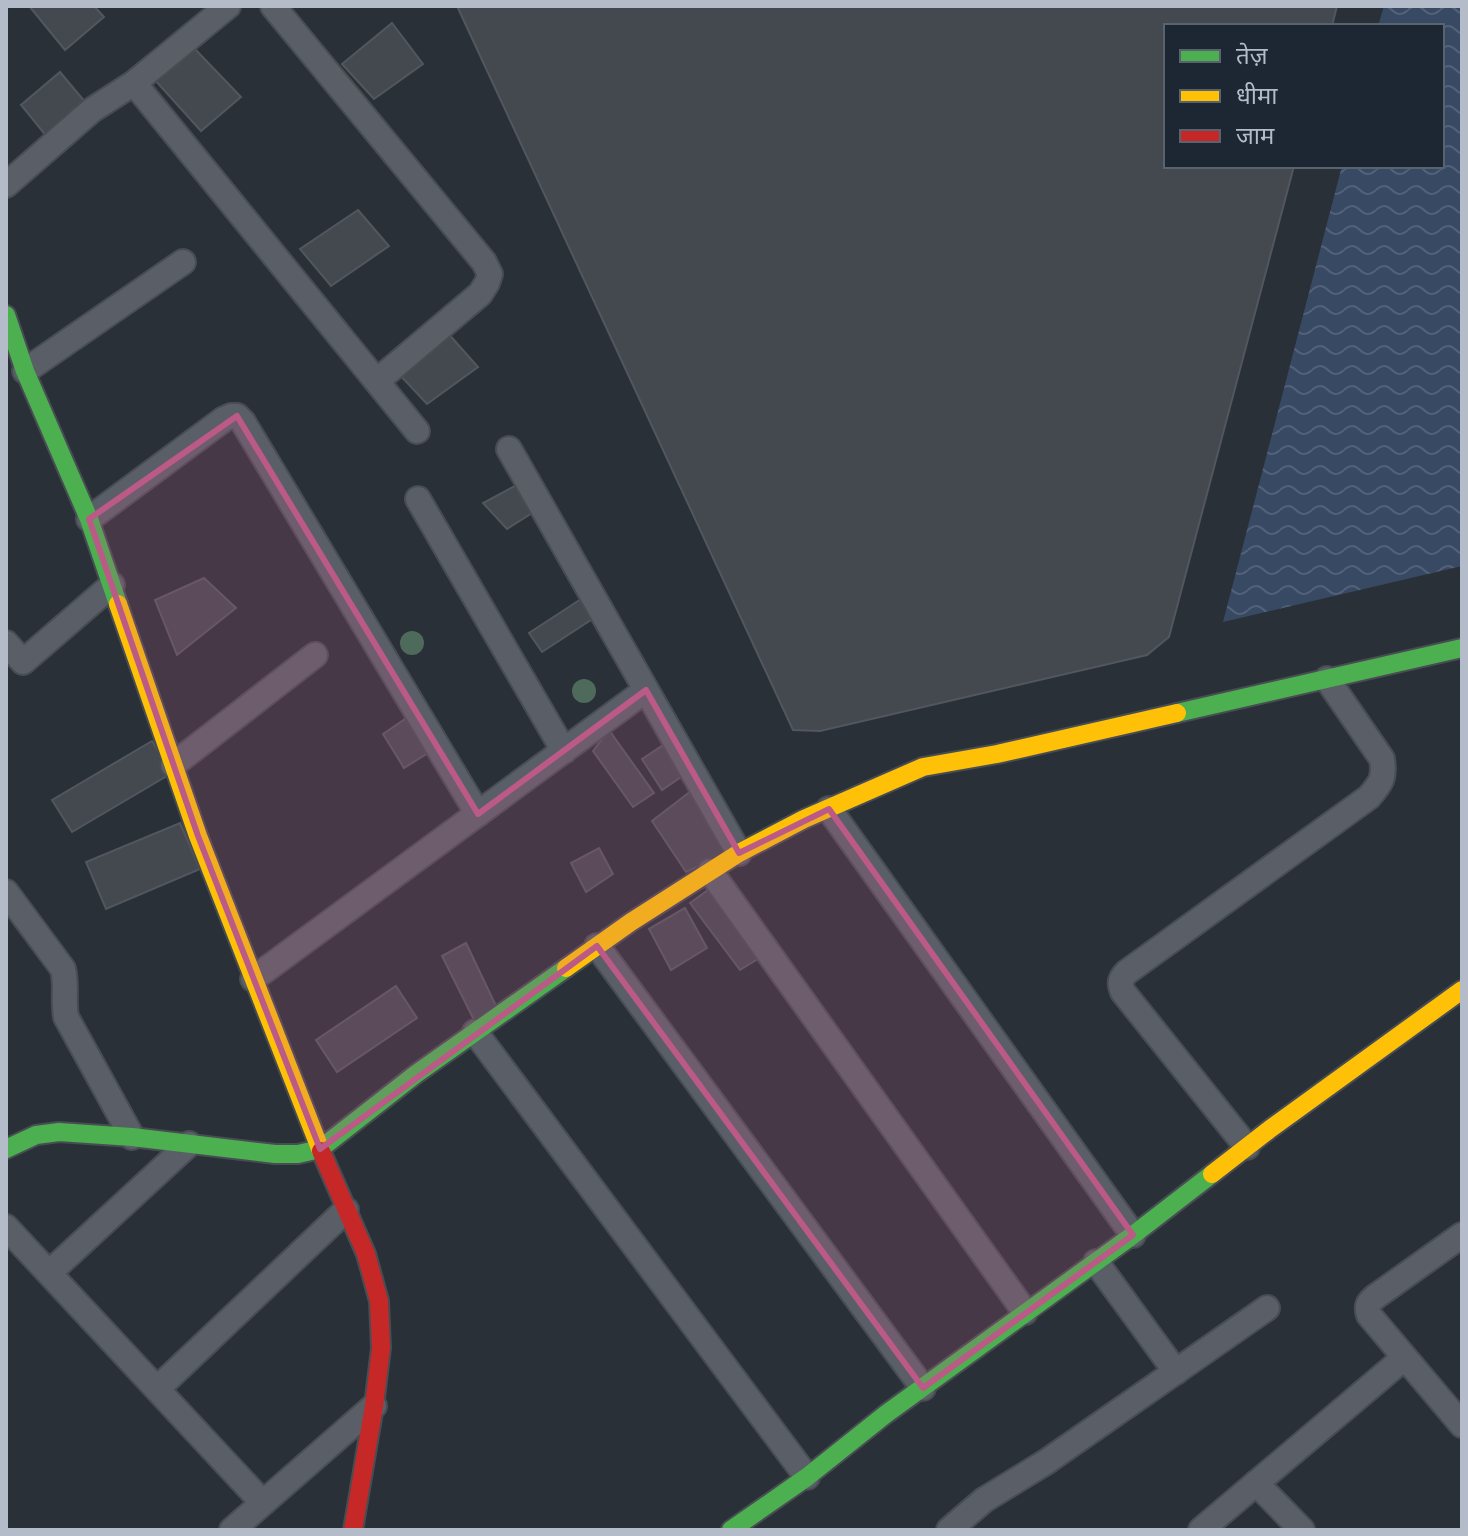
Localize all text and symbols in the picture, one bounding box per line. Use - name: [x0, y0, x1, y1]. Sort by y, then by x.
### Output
- legend: [1164, 24, 1444, 168]
- text: तेज़: [1236, 42, 1269, 69]
- text: धीमा: [1236, 82, 1278, 109]
- text: जाम: [1236, 122, 1275, 149]

